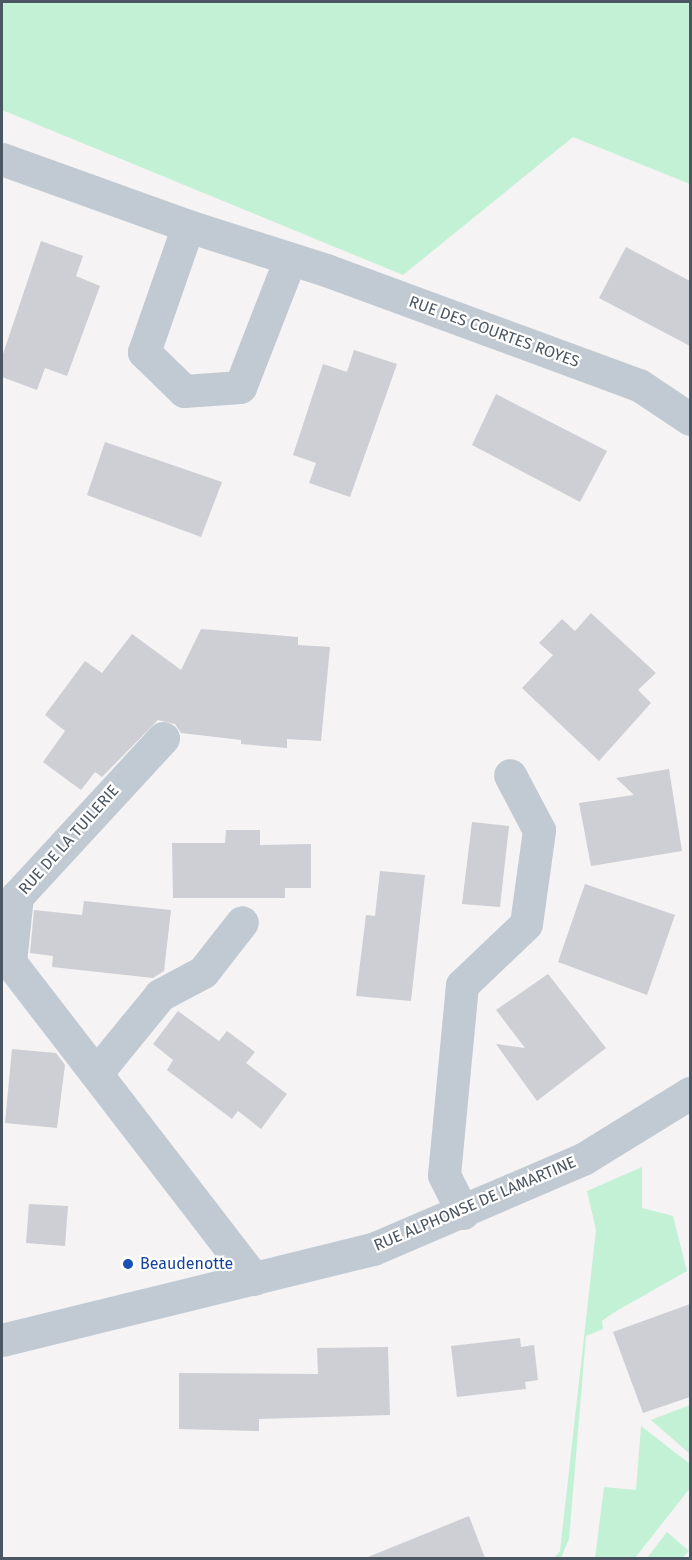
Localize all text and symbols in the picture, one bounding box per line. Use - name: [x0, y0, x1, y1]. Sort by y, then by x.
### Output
- street label: RUE DES COURTES ROYES: [406, 292, 582, 372]
- street label: RUE DE LA TUILERIE: [15, 781, 123, 899]
- street label: RUE ALPHONSE DE LAMARTINE: [371, 1153, 579, 1255]
- place label: Beaudenotte: [140, 1254, 233, 1274]
- marker: Beaudenotte: [121, 1257, 135, 1271]

